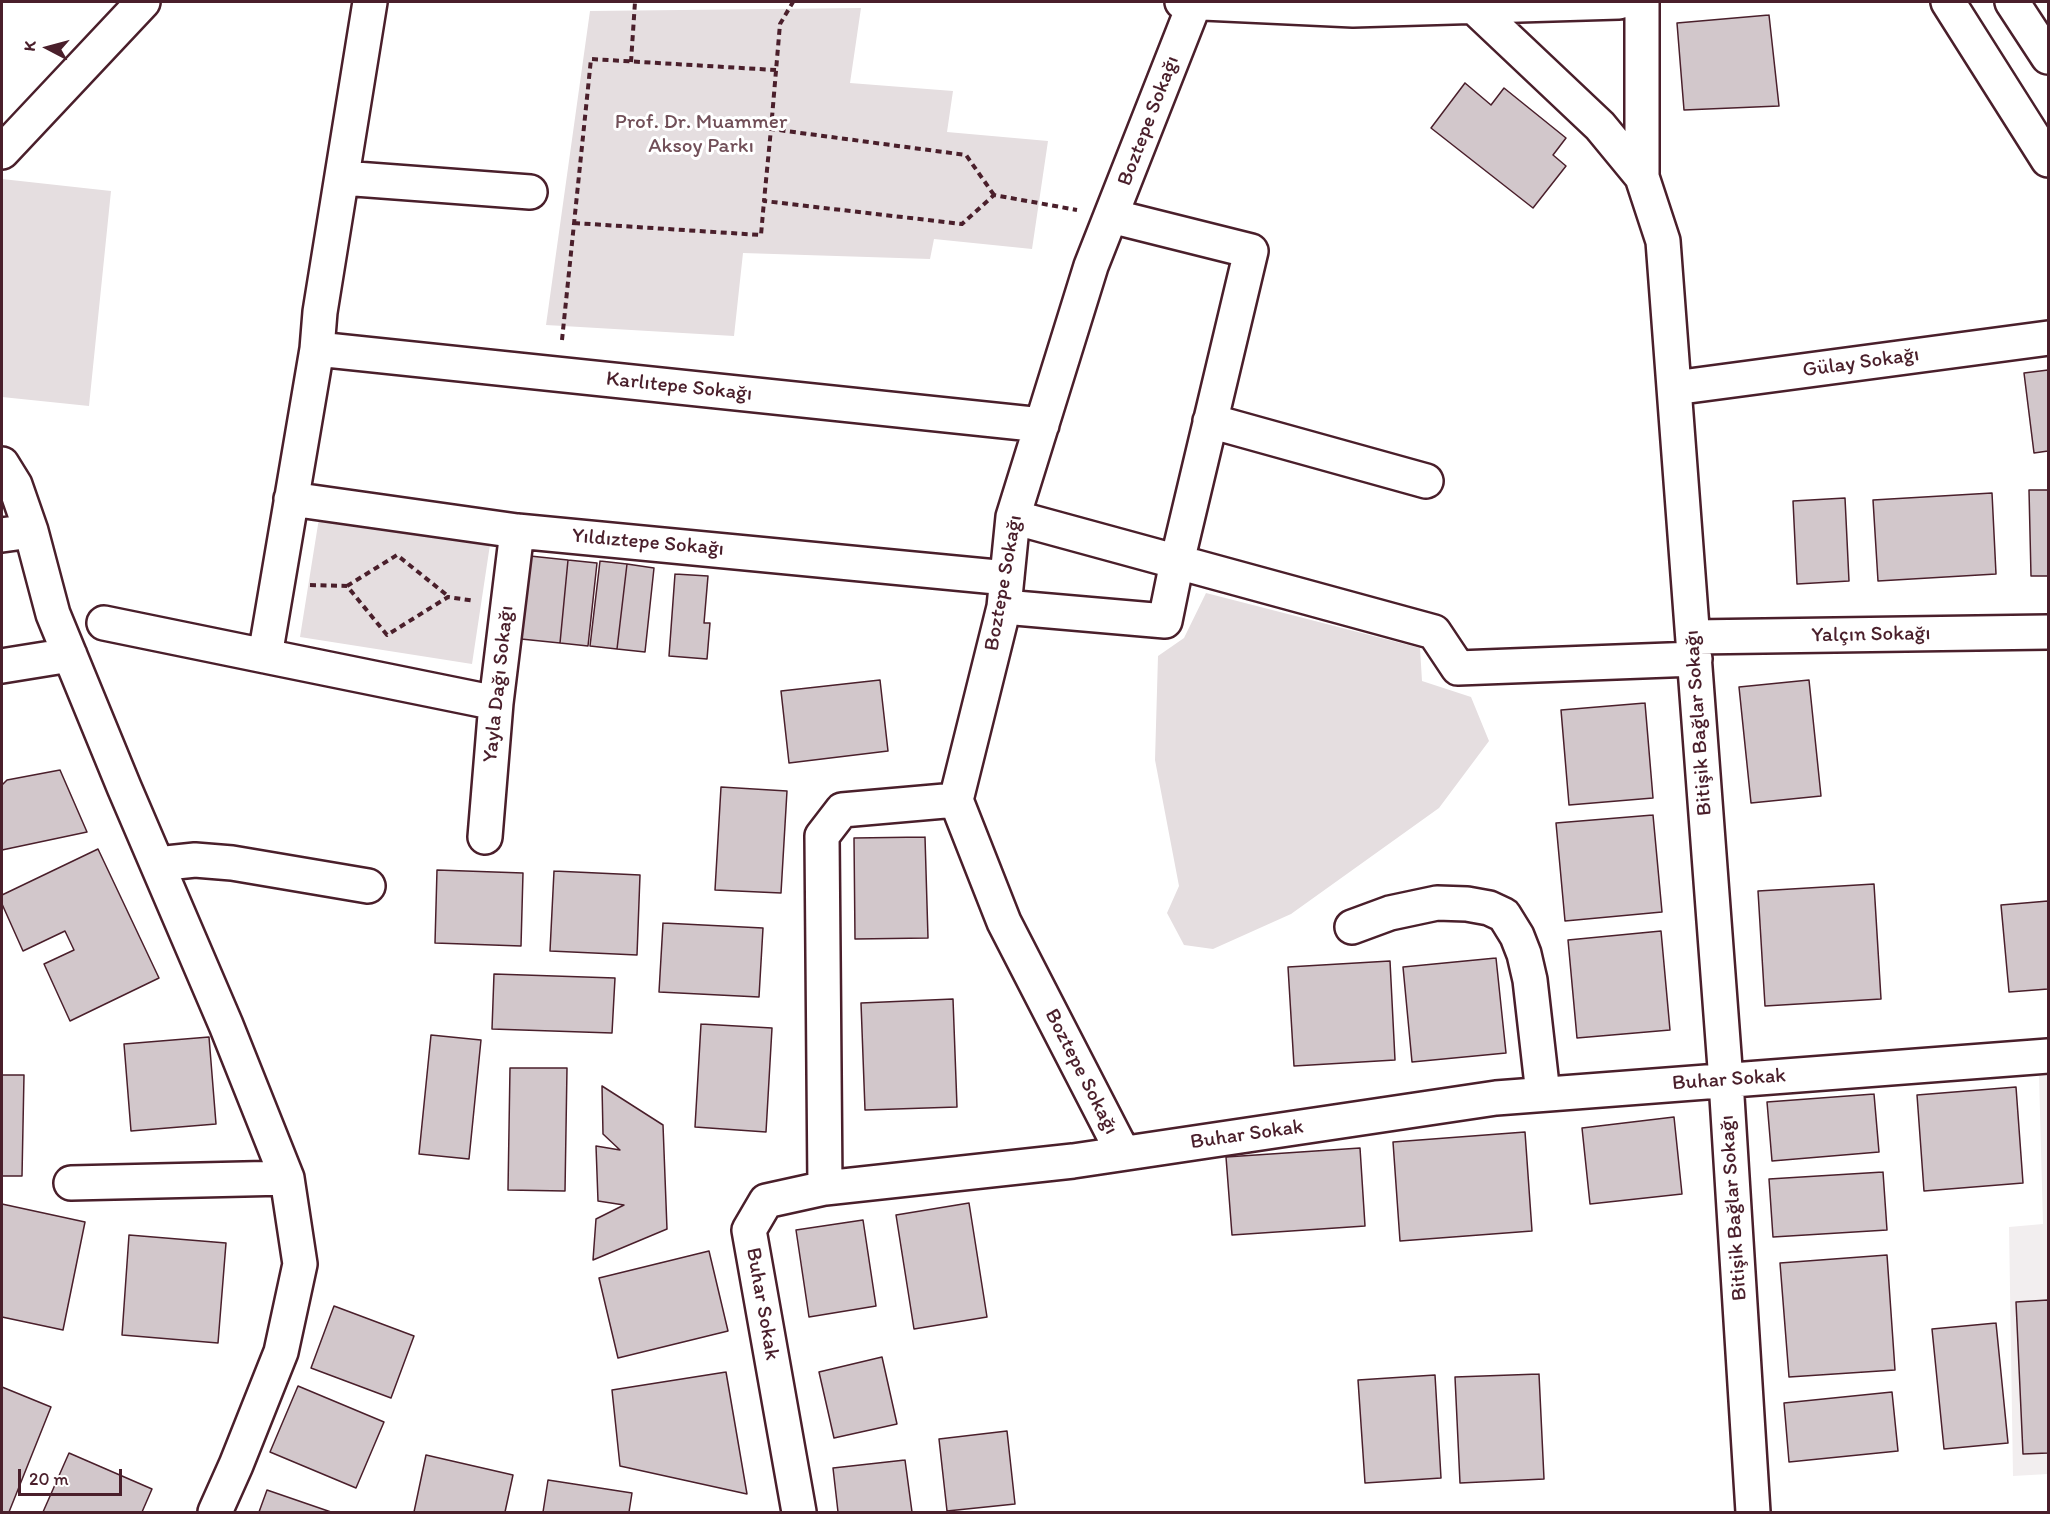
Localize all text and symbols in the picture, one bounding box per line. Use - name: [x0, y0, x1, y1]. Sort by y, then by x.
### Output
- north arrow: [18, 18, 78, 78]
- text: K: [20, 40, 40, 52]
- street label: Boztepe Sokağı: [1113, 52, 1185, 190]
- park label: Prof. Dr. Muammer Aksoy Parkı: [615, 110, 787, 160]
- street label: Gülay Sokağı: [1801, 342, 1921, 384]
- street label: Karlıtepe Sokağı: [605, 367, 753, 407]
- street label: Boztepe Sokağı: [980, 513, 1028, 653]
- street label: Yıldıztepe Sokağı: [571, 524, 725, 562]
- street label: Yayla Dağı Sokağı: [478, 604, 520, 764]
- street label: Yalçın Sokağı: [1811, 621, 1931, 649]
- street label: Bitişik Bağlar Sokağı: [1680, 629, 1718, 817]
- street label: Boztepe Sokağı: [1039, 1005, 1123, 1139]
- street label: Buhar Sokak: [1671, 1063, 1787, 1097]
- street label: Bitişik Bağlar Sokağı: [1715, 1114, 1753, 1302]
- street label: Buhar Sokak: [1189, 1115, 1305, 1155]
- street label: Buhar Sokak: [740, 1246, 784, 1362]
- scale bar: [21, 1457, 124, 1495]
- text: 20 m: [29, 1468, 69, 1490]

